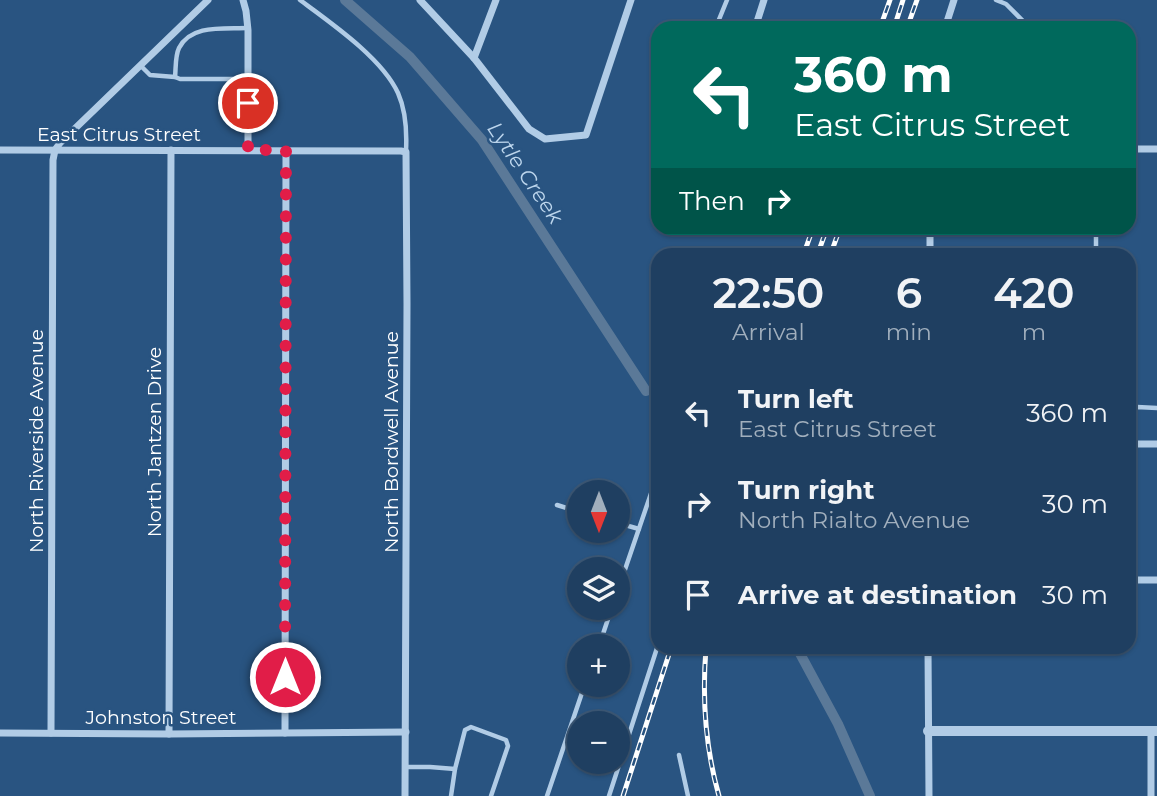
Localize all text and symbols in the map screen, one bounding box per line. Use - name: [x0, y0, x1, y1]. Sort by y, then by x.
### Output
- text: 360 m: [794, 45, 953, 104]
- icon: left: [679, 49, 770, 140]
- pin: [218, 73, 278, 133]
- icon: arrive: [229, 84, 267, 122]
- text: East Citrus Street: [794, 105, 1070, 144]
- water label: Lytle Creek: [482, 117, 569, 230]
- street label: East Citrus Street: [37, 123, 201, 146]
- icon: right: [759, 182, 797, 220]
- text: Then: [679, 185, 745, 217]
- text: 22:50: [712, 267, 824, 319]
- text: 6: [896, 267, 922, 319]
- text: 420: [993, 267, 1075, 319]
- text: Arrival: [732, 318, 805, 346]
- text: min: [886, 318, 932, 346]
- text: m: [1022, 318, 1046, 346]
- street label: North Riverside Avenue: [25, 329, 48, 553]
- street label: North Bordwell Avenue: [380, 331, 403, 553]
- street label: North Jantzen Drive: [143, 347, 166, 537]
- text: Turn left: [738, 383, 854, 415]
- icon: left: [679, 394, 717, 432]
- text: 360 m: [1026, 397, 1108, 429]
- text: East Citrus Street: [738, 415, 936, 443]
- text: Turn right: [738, 474, 874, 506]
- north arrow: [567, 480, 630, 542]
- map controls: [567, 480, 630, 774]
- icon: right: [679, 485, 717, 523]
- text: 30 m: [1042, 488, 1108, 520]
- text: North Rialto Avenue: [738, 506, 970, 534]
- button: layers: [567, 557, 630, 620]
- icon: arrive: [679, 576, 717, 614]
- text: Arrive at destination: [738, 579, 1017, 611]
- text: 30 m: [1042, 579, 1108, 611]
- button: +: [567, 634, 630, 697]
- position arrow: [248, 640, 322, 714]
- street label: Johnston Street: [85, 706, 237, 729]
- button: −: [567, 711, 630, 774]

